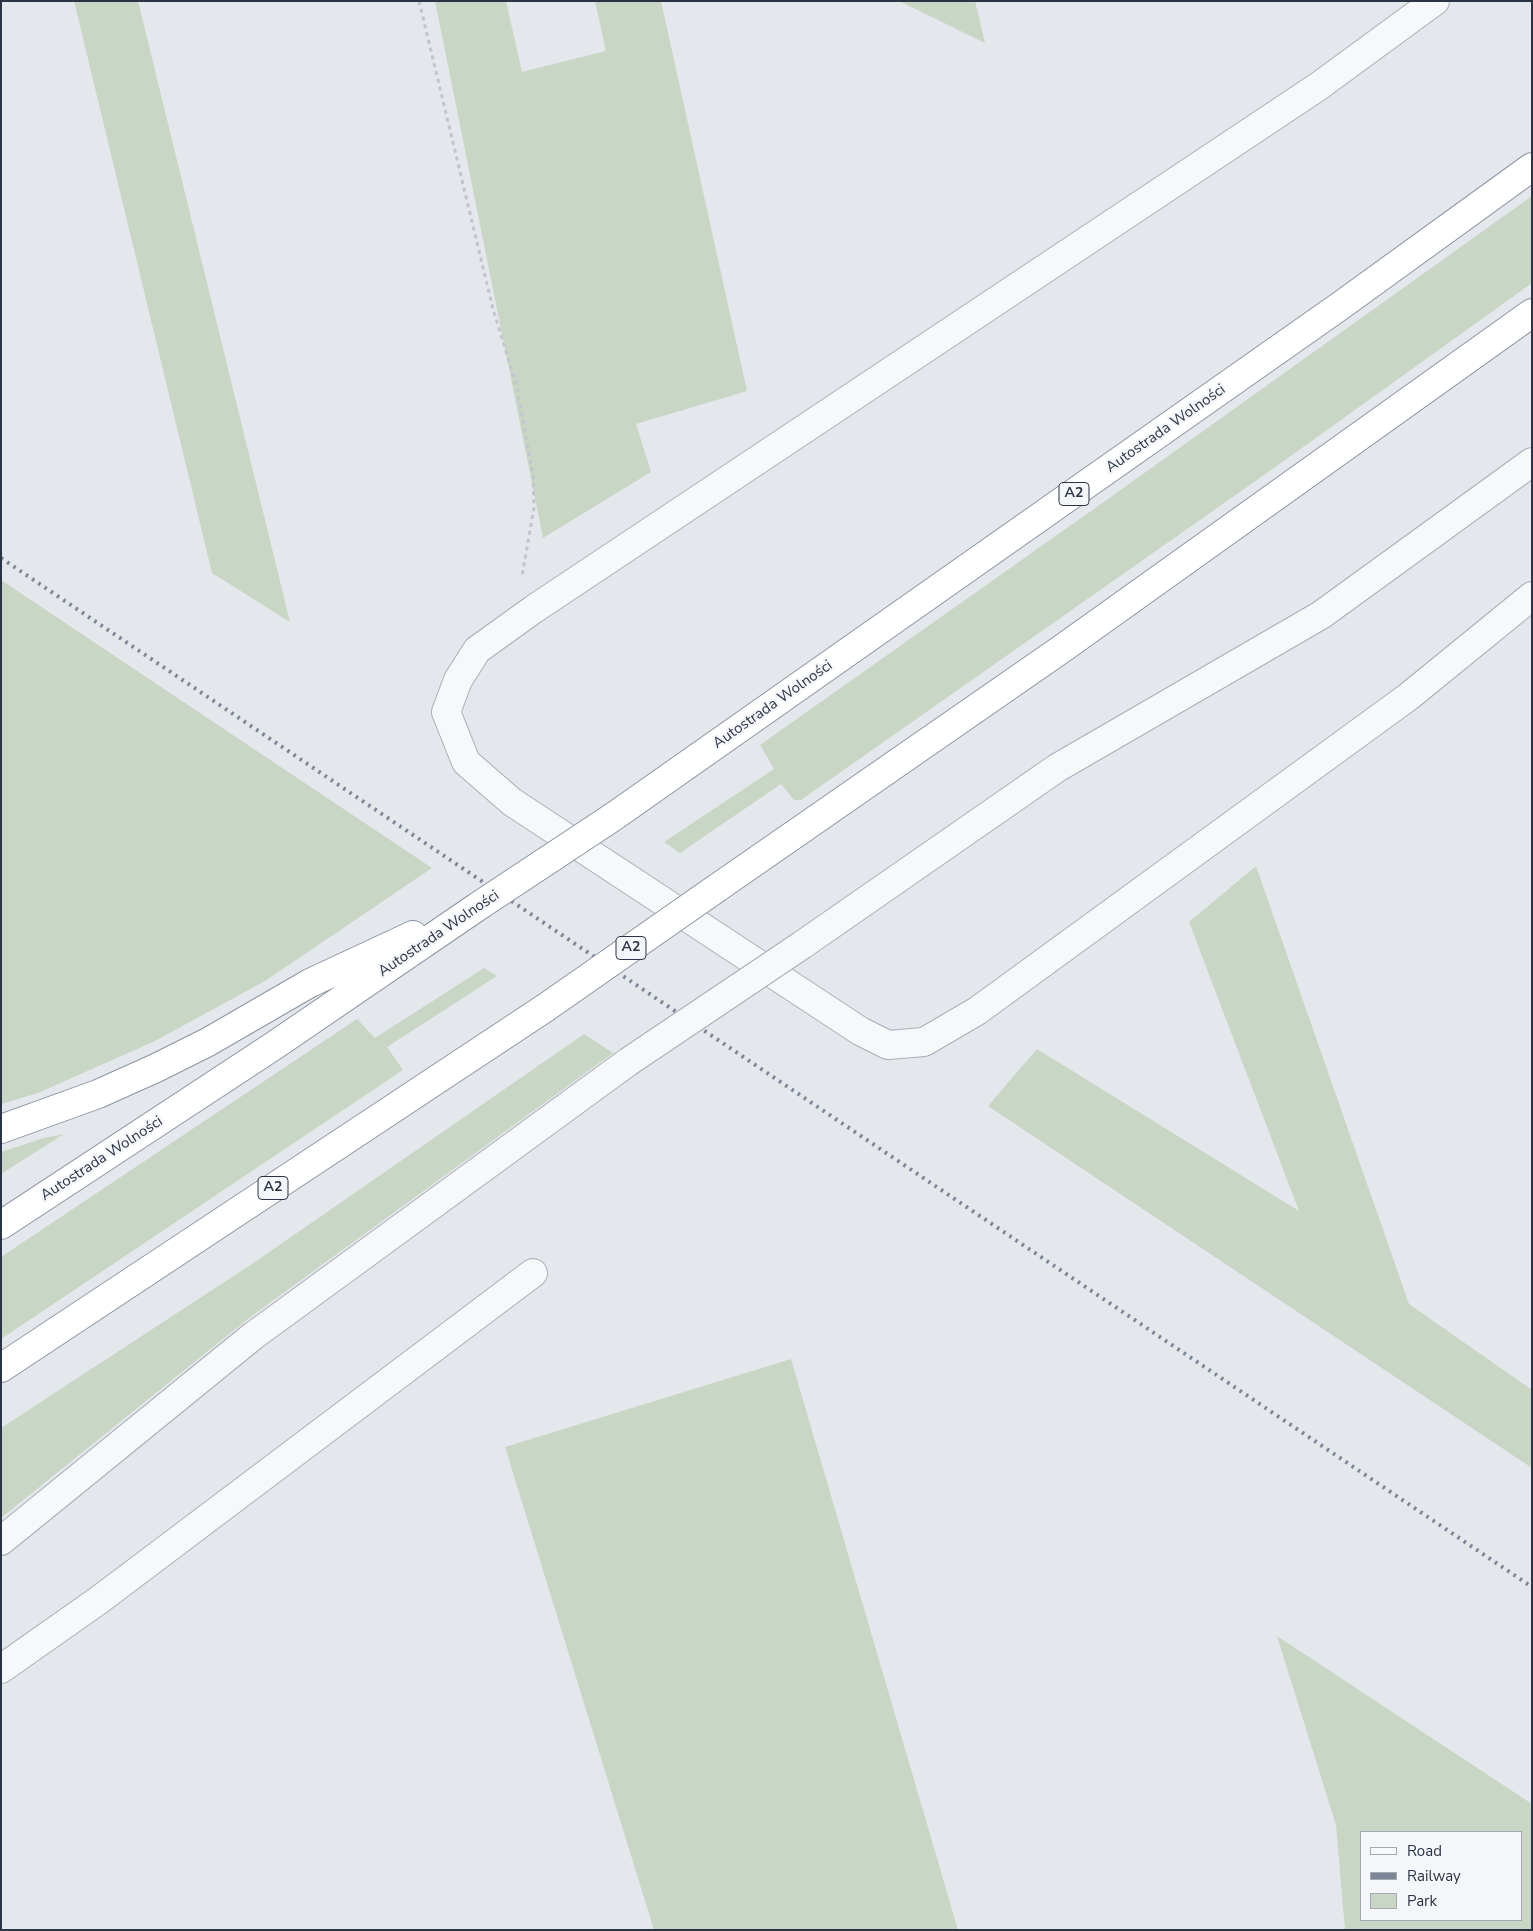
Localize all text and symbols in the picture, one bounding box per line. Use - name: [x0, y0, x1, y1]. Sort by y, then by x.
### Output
- street label: Autostrada Wolności: [1103, 381, 1229, 477]
- road number: A2: [1059, 482, 1089, 506]
- street label: Autostrada Wolności: [710, 657, 836, 753]
- street label: Autostrada Wolności: [375, 887, 503, 981]
- road number: A2: [616, 936, 646, 960]
- street label: Autostrada Wolności: [38, 1113, 166, 1205]
- road number: A2: [258, 1176, 288, 1200]
- legend: [1360, 1831, 1523, 1921]
- text: Road: [1407, 1841, 1442, 1861]
- text: Railway: [1407, 1866, 1461, 1886]
- text: Park: [1407, 1891, 1437, 1911]

